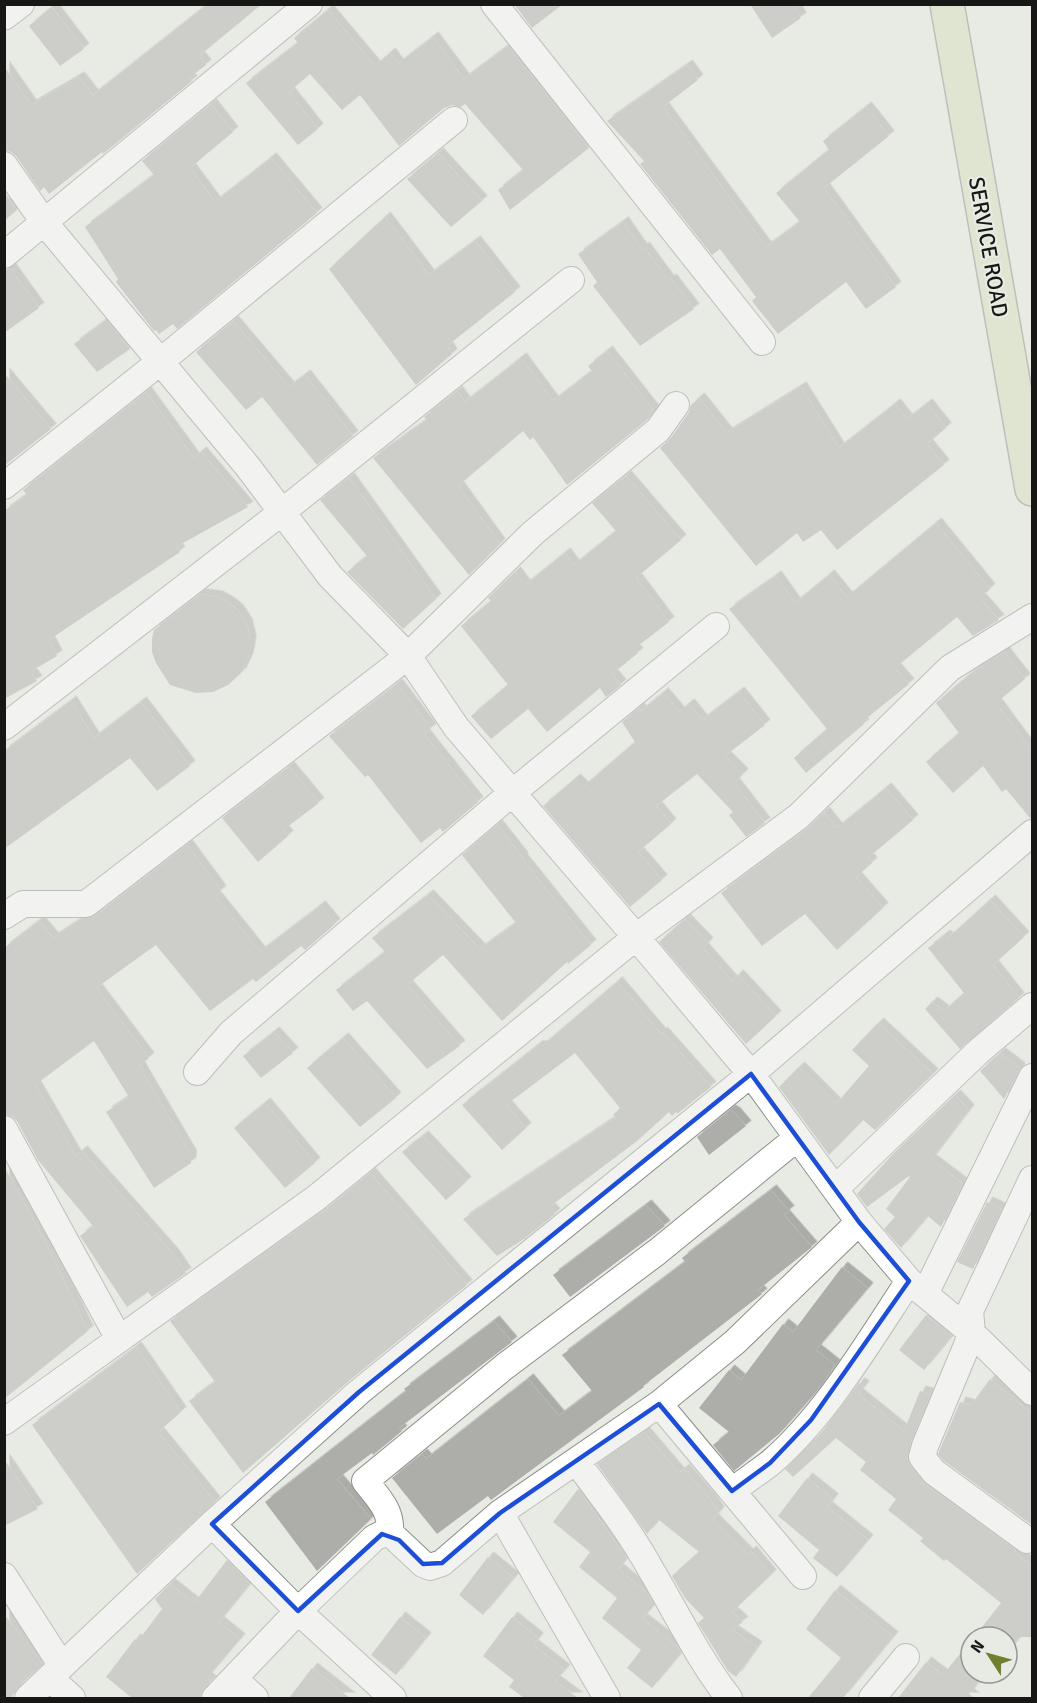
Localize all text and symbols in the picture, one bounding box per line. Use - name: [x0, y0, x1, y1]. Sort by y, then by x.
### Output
- street label: SERVICE ROAD: [963, 175, 1014, 319]
- north arrow: [959, 1625, 1019, 1685]
- text: N: [966, 1636, 989, 1657]

